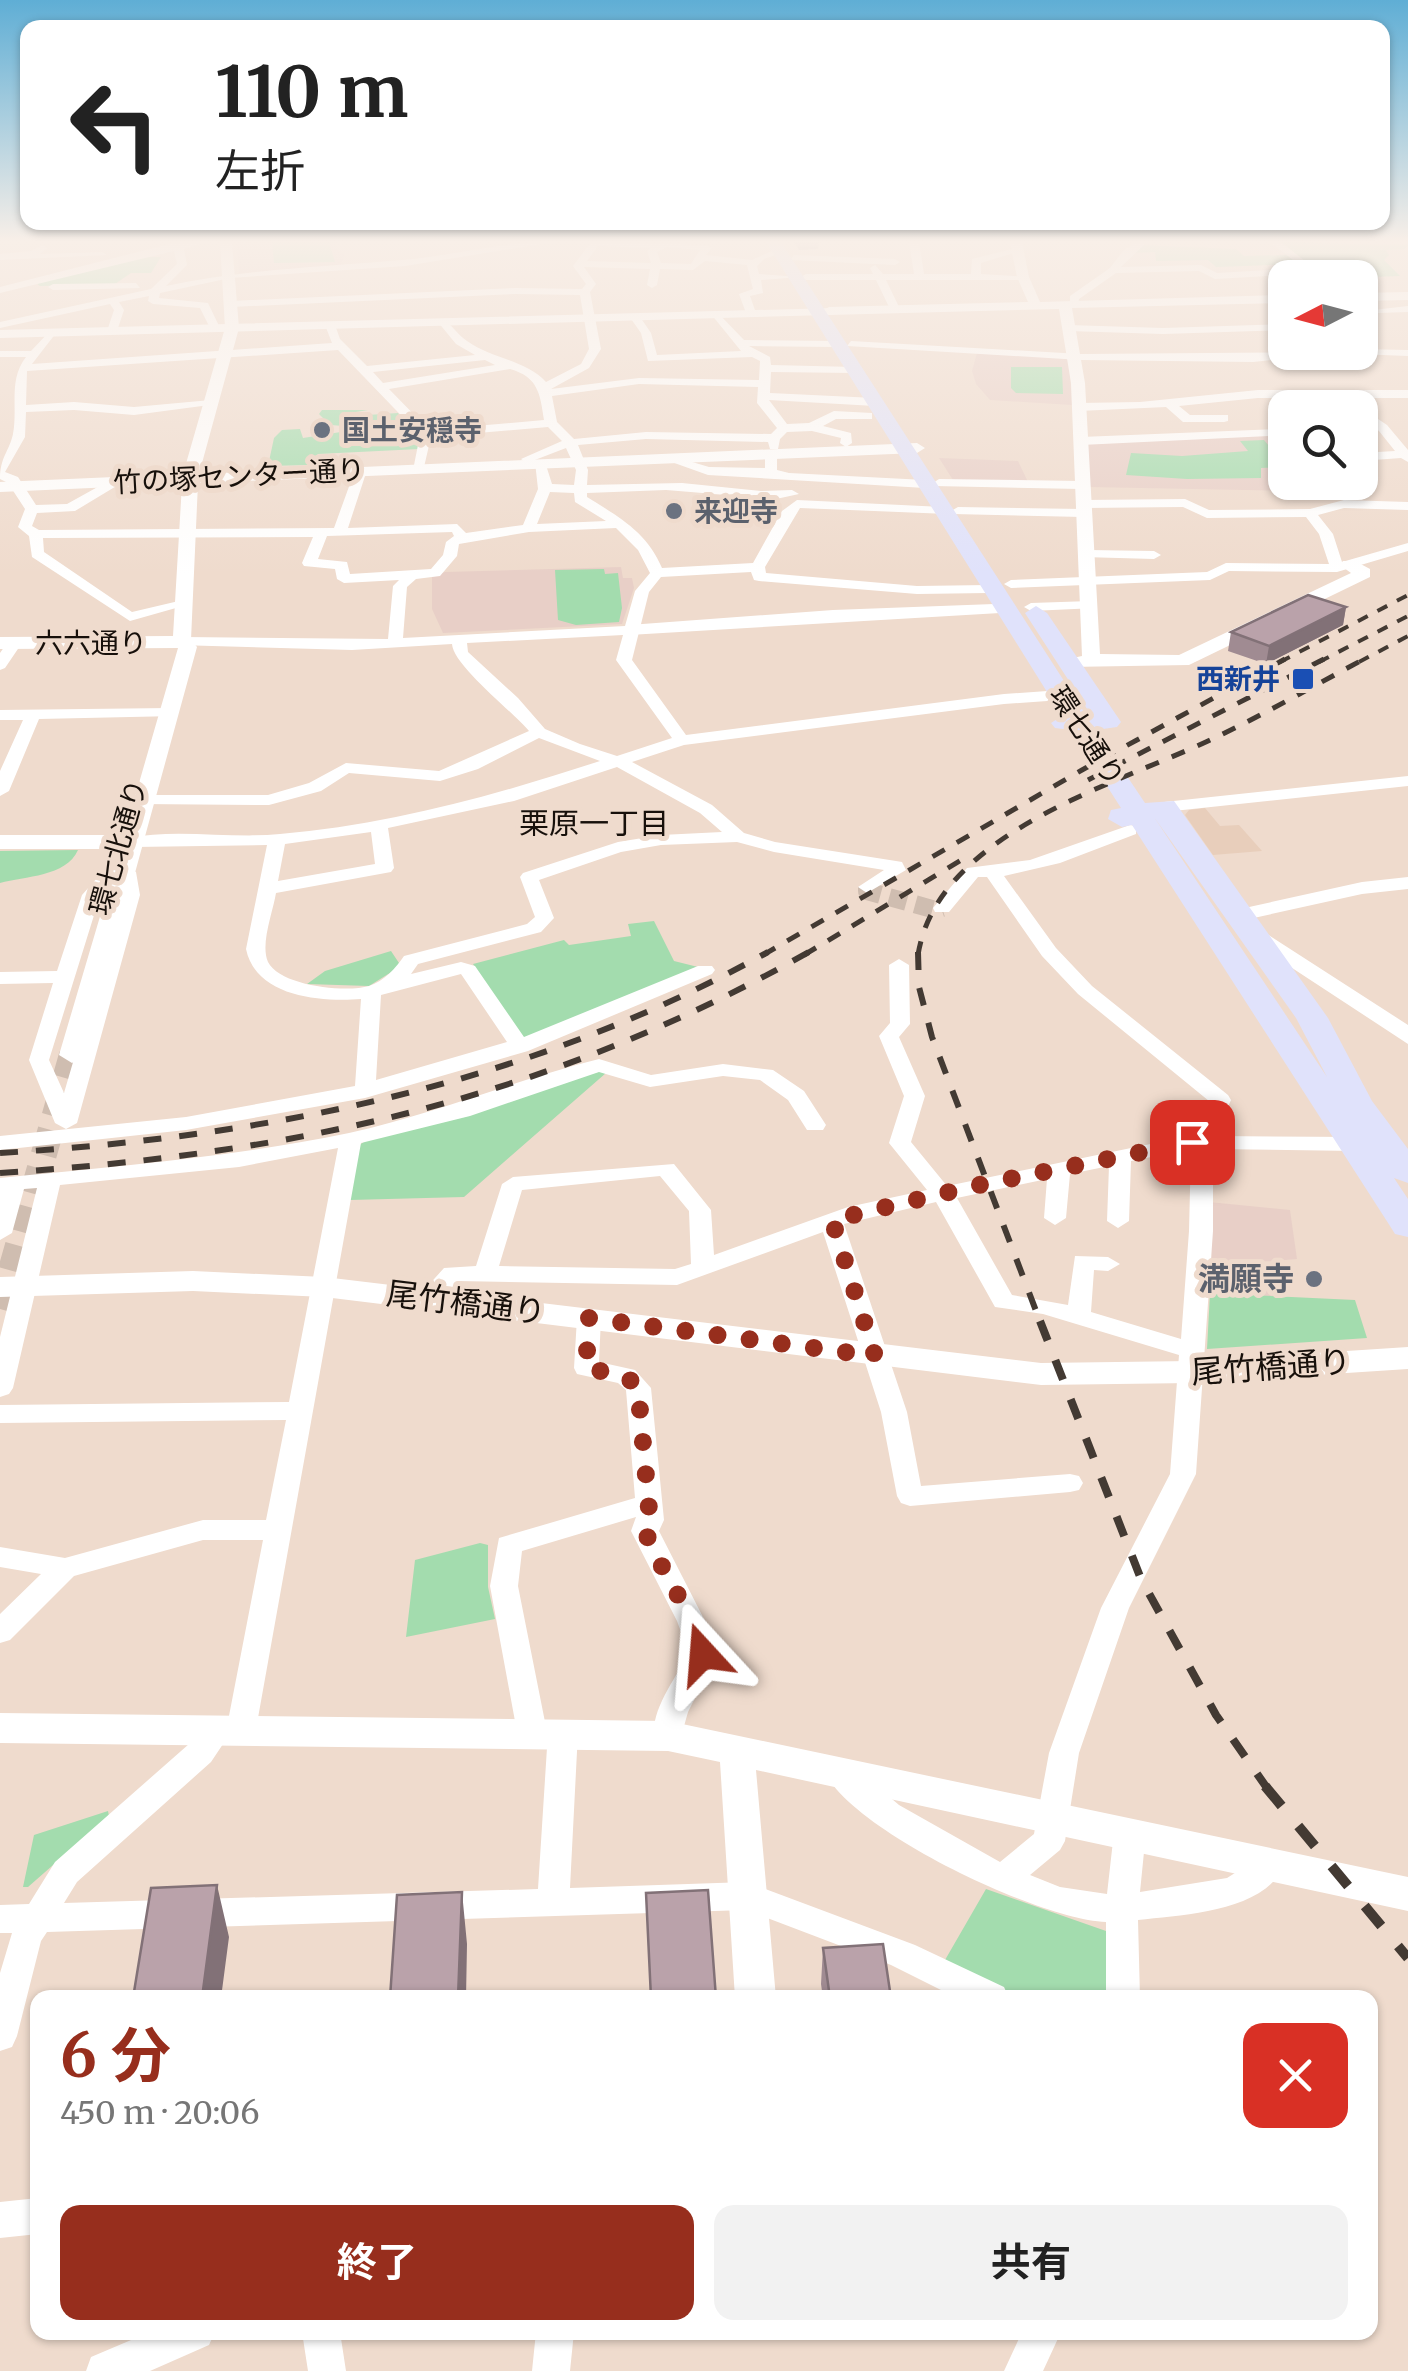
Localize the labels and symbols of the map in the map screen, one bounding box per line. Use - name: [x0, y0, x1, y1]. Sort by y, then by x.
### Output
- north arrow: [1268, 260, 1378, 370]
- place label: 国土安穏寺: [342, 412, 482, 448]
- marker: 国土安穏寺: [311, 419, 333, 441]
- street label: 竹の塚センター通り: [112, 451, 366, 501]
- place label: 来迎寺: [694, 493, 778, 529]
- marker: 来迎寺: [663, 500, 685, 522]
- street label: 六六通り: [35, 625, 147, 661]
- place label: 西新井: [1196, 661, 1280, 697]
- marker: 西新井: [1290, 666, 1316, 692]
- street label: 環七通り: [1041, 679, 1133, 793]
- street label: 環七北通り: [81, 775, 155, 919]
- district label: 栗原一丁目: [519, 804, 669, 842]
- pin: [1150, 1100, 1235, 1185]
- place label: 満願寺: [1198, 1259, 1294, 1299]
- marker: 満願寺: [1303, 1268, 1325, 1290]
- street label: 尾竹橋通り: [384, 1273, 548, 1333]
- street label: 尾竹橋通り: [1190, 1341, 1352, 1393]
- position arrow: [651, 1602, 755, 1706]

